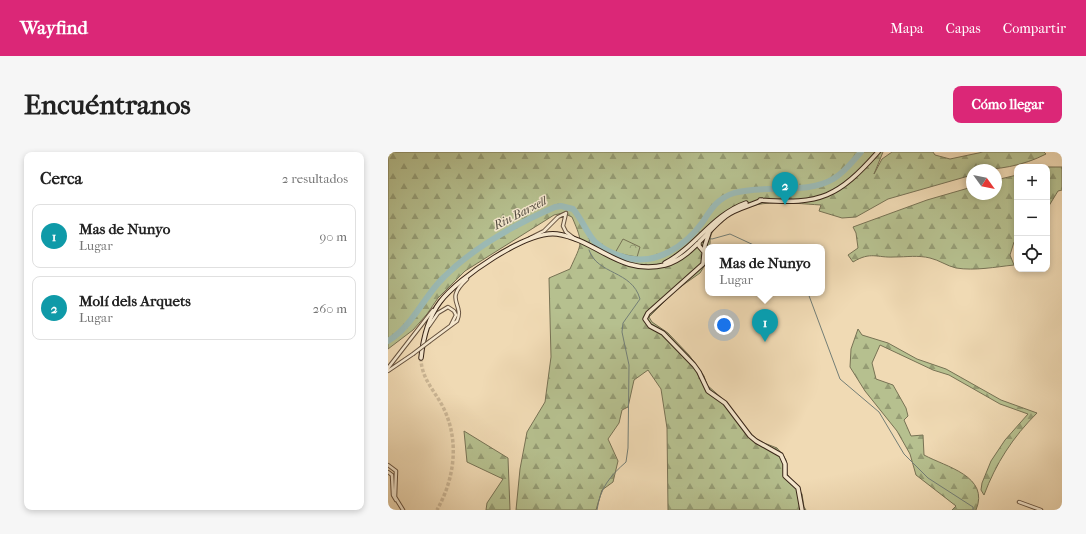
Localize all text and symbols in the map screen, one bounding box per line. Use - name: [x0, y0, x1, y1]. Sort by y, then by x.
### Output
- text: Wayfind: [20, 17, 88, 39]
- text: Mapa: [890, 20, 924, 37]
- text: Capas: [946, 20, 981, 37]
- text: Compartir: [1003, 20, 1066, 37]
- button: Cómo llegar: [953, 86, 1062, 123]
- text: Encuéntranos: [24, 88, 191, 121]
- north arrow: [966, 164, 1002, 200]
- map controls: [1014, 164, 1050, 272]
- button: +: [1014, 164, 1050, 200]
- text: Cerca: [40, 168, 82, 188]
- text: 2 resultados: [282, 171, 348, 186]
- pin: 2: [772, 172, 798, 205]
- water label: Riu Barxell: [490, 193, 551, 233]
- button: −: [1014, 200, 1050, 236]
- text: Mas de Nunyo: [79, 220, 170, 238]
- text: 1: [52, 229, 56, 244]
- text: 90 m: [319, 229, 347, 244]
- button: locate: [1014, 236, 1050, 272]
- text: Lugar: [79, 238, 113, 253]
- popup: [705, 244, 825, 296]
- text: Mas de Nunyo: [719, 254, 811, 272]
- text: Lugar: [719, 272, 753, 287]
- text: Molí dels Arquets: [79, 292, 191, 310]
- text: 2: [51, 301, 57, 316]
- text: 260 m: [313, 301, 347, 316]
- pin: 1: [752, 309, 778, 342]
- text: Lugar: [79, 310, 113, 325]
- your location: [714, 315, 734, 335]

